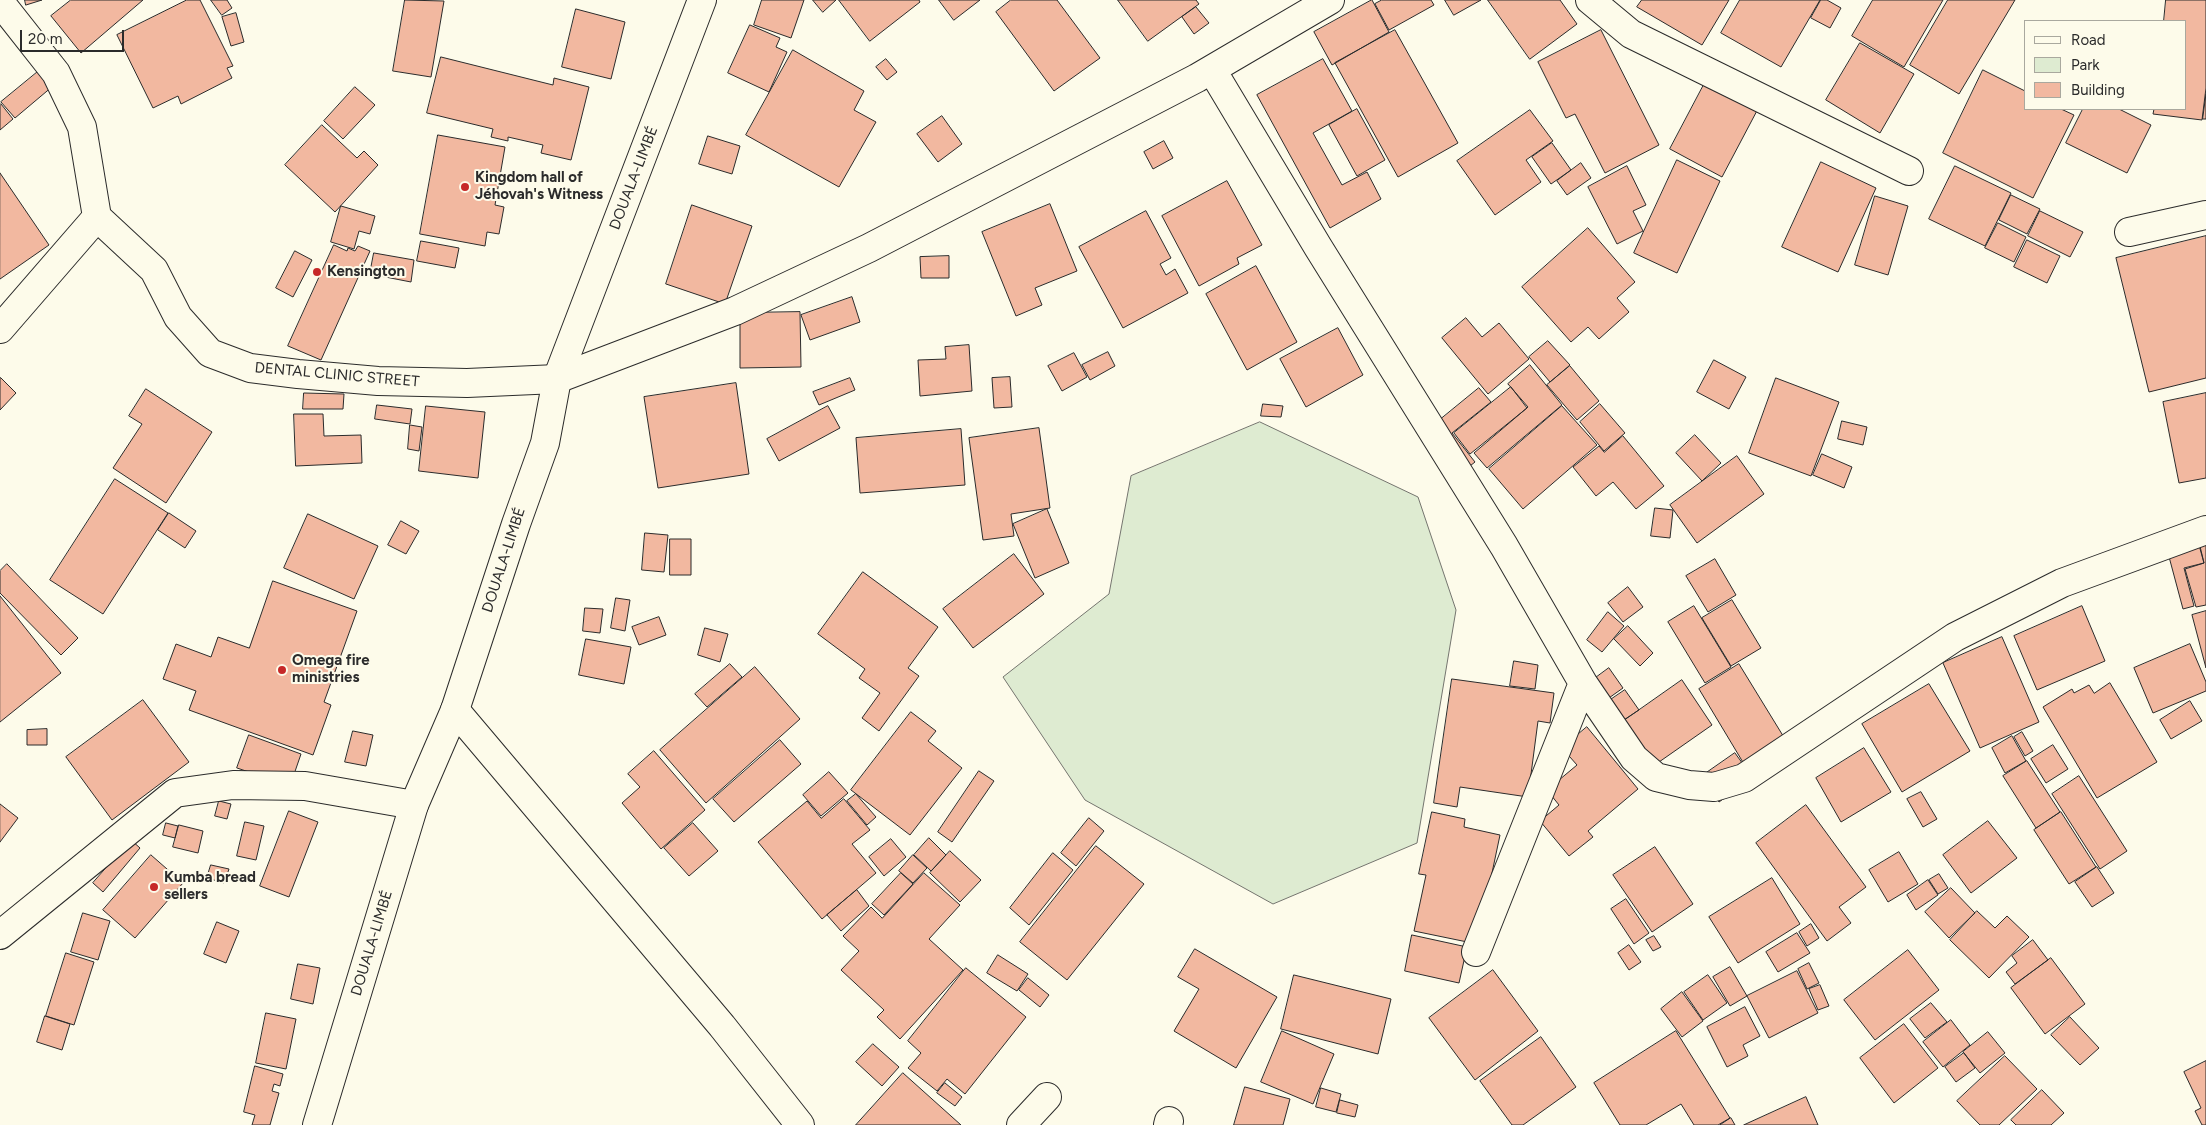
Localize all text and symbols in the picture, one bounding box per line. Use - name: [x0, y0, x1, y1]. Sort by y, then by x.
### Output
- scale bar: [22, 20, 126, 52]
- legend: [2024, 20, 2186, 110]
- text: 20 m: [28, 30, 62, 48]
- text: Road: [2071, 31, 2106, 49]
- text: Park: [2071, 56, 2100, 74]
- text: Building: [2071, 81, 2125, 99]
- street label: DOUALA-LIMBÉ: [606, 124, 662, 232]
- place label: Kingdom hall of Jéhovah's Witness: [475, 169, 603, 204]
- marker: Kingdom hall of Jéhovah's Witness: [459, 181, 471, 193]
- place label: Kensington: [327, 263, 405, 281]
- marker: Kensington: [311, 266, 323, 278]
- street label: DENTAL CLINIC STREET: [254, 359, 420, 391]
- street label: DOUALA-LIMBÉ: [479, 505, 529, 615]
- place label: Omega fire ministries: [292, 652, 370, 687]
- marker: Omega fire ministries: [276, 664, 288, 676]
- place label: Kumba bread sellers: [164, 869, 256, 904]
- marker: Kumba bread sellers: [148, 881, 160, 893]
- street label: DOUALA-LIMBÉ: [347, 888, 397, 998]

